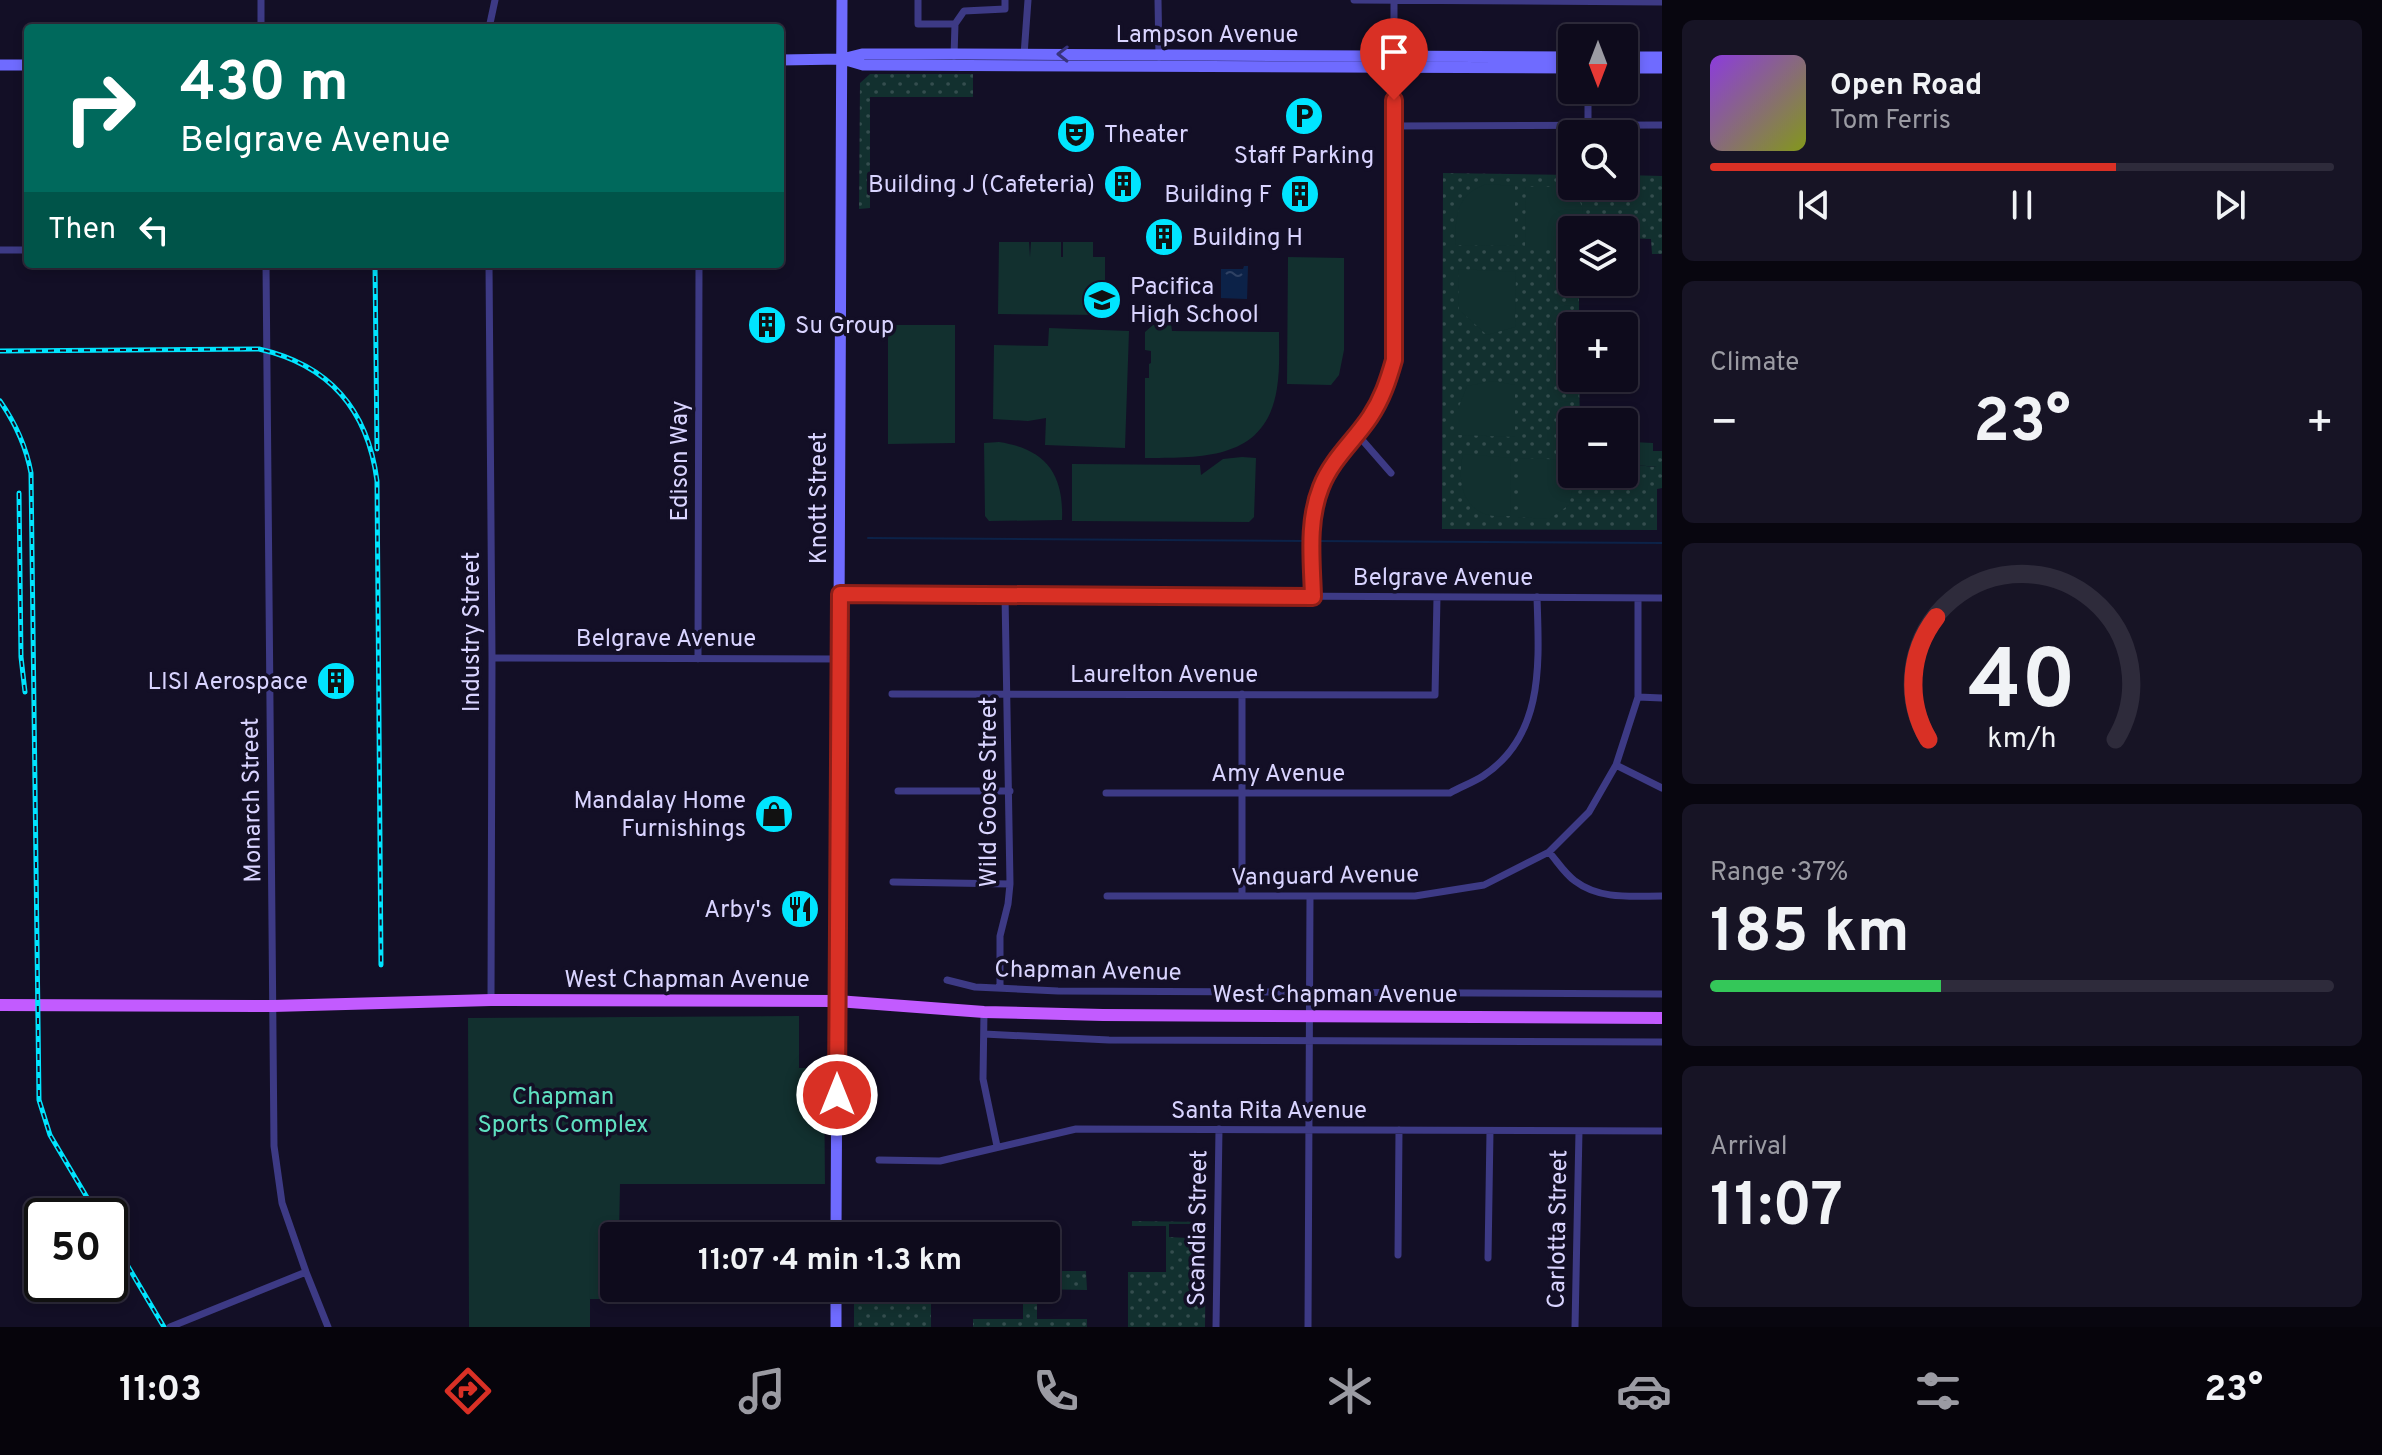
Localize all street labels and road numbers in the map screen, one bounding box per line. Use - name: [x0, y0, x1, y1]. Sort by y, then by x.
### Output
- street label: Lampson Avenue: [1115, 21, 1299, 51]
- street label: Edison Way: [666, 401, 696, 521]
- street label: Knott Street: [805, 432, 835, 564]
- street label: Industry Street: [458, 552, 488, 712]
- street label: Belgrave Avenue: [1353, 564, 1533, 594]
- street label: Belgrave Avenue: [576, 625, 756, 655]
- street label: Laurelton Avenue: [1070, 661, 1258, 691]
- street label: Wild Goose Street: [975, 697, 1005, 887]
- street label: Monarch Street: [237, 717, 269, 883]
- street label: Amy Avenue: [1211, 760, 1345, 790]
- street label: Vanguard Avenue: [1231, 860, 1419, 894]
- street label: Chapman Avenue: [994, 955, 1182, 989]
- street label: West Chapman Avenue: [564, 966, 810, 996]
- street label: West Chapman Avenue: [1212, 981, 1458, 1011]
- street label: Santa Rita Avenue: [1171, 1097, 1367, 1127]
- street label: Carlotta Street: [1543, 1149, 1575, 1309]
- street label: Scandia Street: [1183, 1150, 1215, 1307]

